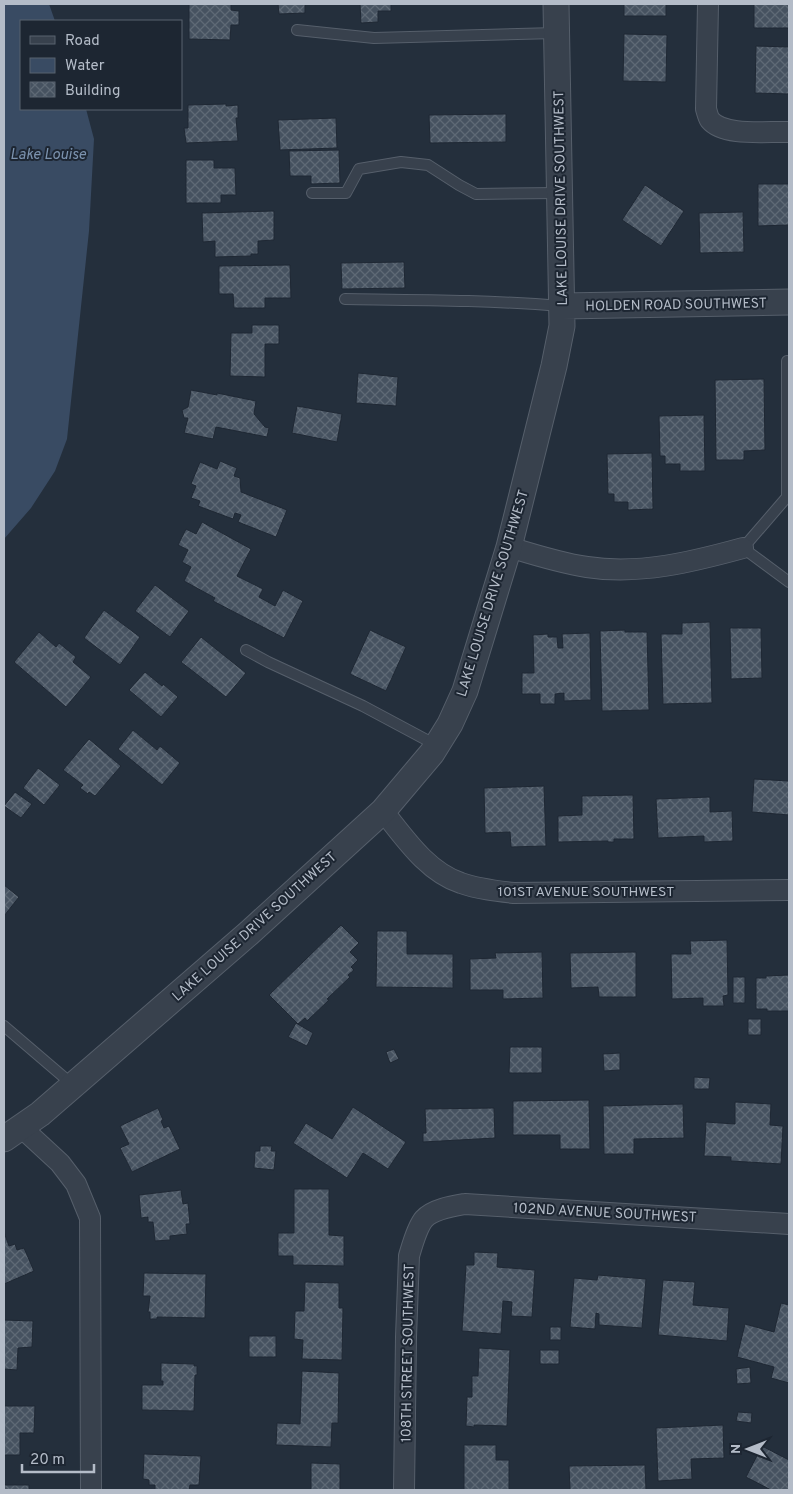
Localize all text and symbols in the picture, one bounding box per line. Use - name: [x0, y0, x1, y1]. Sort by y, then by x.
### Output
- legend: [20, 20, 182, 110]
- text: Road: [65, 32, 100, 51]
- text: Water: [65, 57, 105, 76]
- text: Building: [65, 82, 120, 101]
- street label: LAKE LOUISE DRIVE SOUTHWEST: [551, 90, 572, 306]
- water label: Lake Louise: [10, 146, 86, 165]
- street label: HOLDEN ROAD SOUTHWEST: [585, 295, 767, 316]
- street label: LAKE LOUISE DRIVE SOUTHWEST: [454, 488, 533, 699]
- street label: LAKE LOUISE DRIVE SOUTHWEST: [169, 849, 341, 1005]
- street label: 101ST AVENUE SOUTHWEST: [498, 884, 674, 901]
- street label: 102ND AVENUE SOUTHWEST: [513, 1200, 697, 1227]
- street label: 108TH STREET SOUTHWEST: [398, 1263, 419, 1443]
- north arrow: [723, 1424, 773, 1474]
- scale bar: [22, 1442, 95, 1474]
- text: N: [728, 1444, 745, 1454]
- text: 20 m: [30, 1451, 65, 1470]

